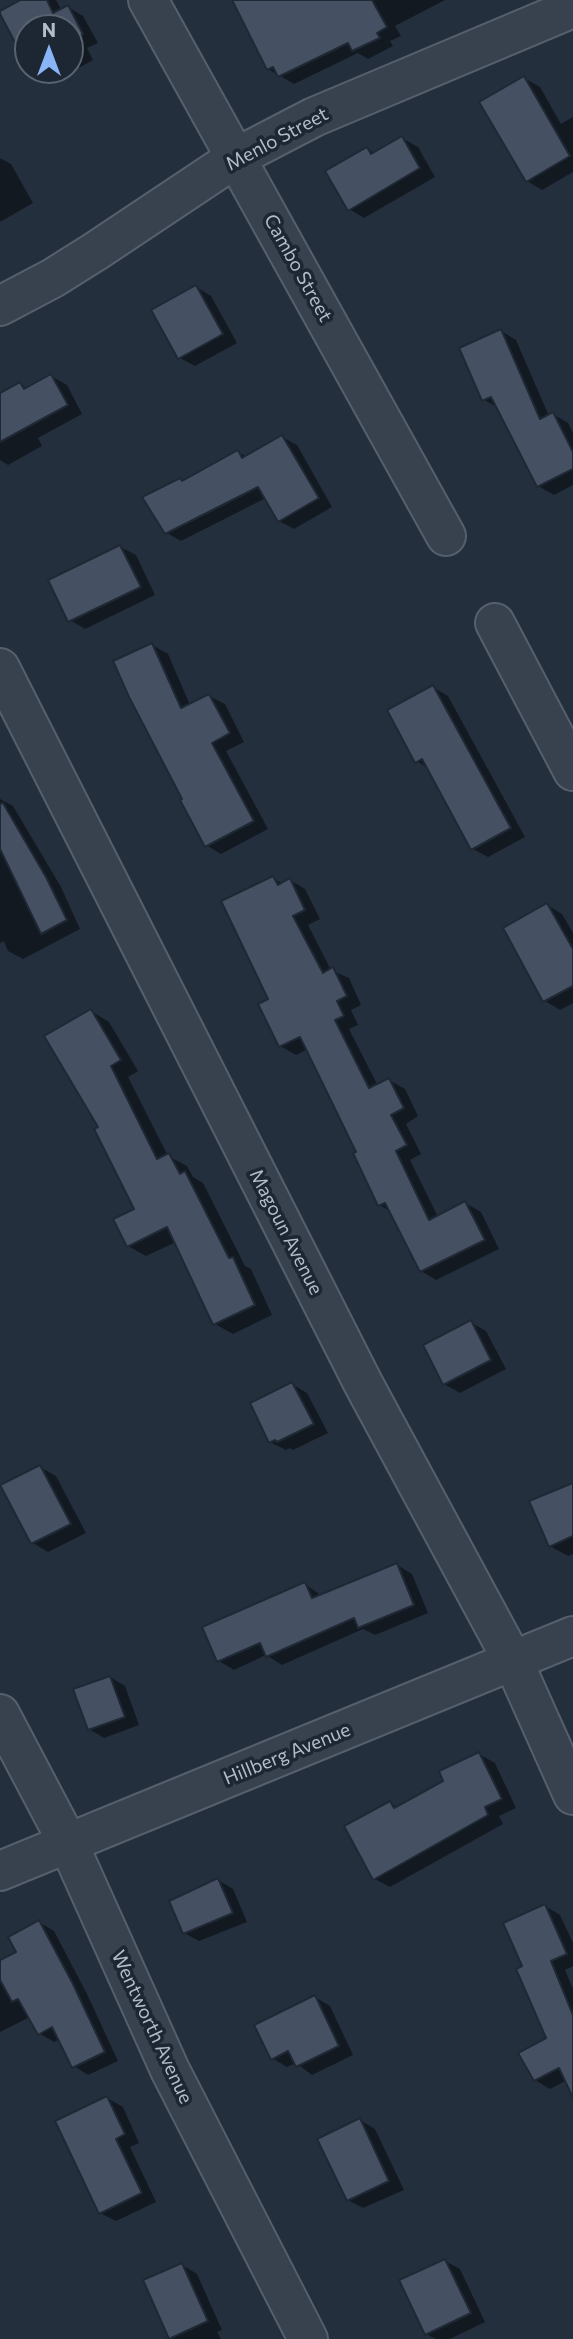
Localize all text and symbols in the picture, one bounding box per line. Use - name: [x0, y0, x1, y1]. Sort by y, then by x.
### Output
- north arrow: [14, 14, 84, 84]
- text: N: [42, 18, 56, 41]
- street label: Menlo Street: [222, 103, 332, 175]
- street label: Cambo Street: [259, 210, 337, 326]
- street label: Magoun Avenue: [245, 1165, 327, 1299]
- street label: Hillberg Avenue: [220, 1718, 354, 1790]
- street label: Wentworth Avenue: [107, 1947, 197, 2107]

